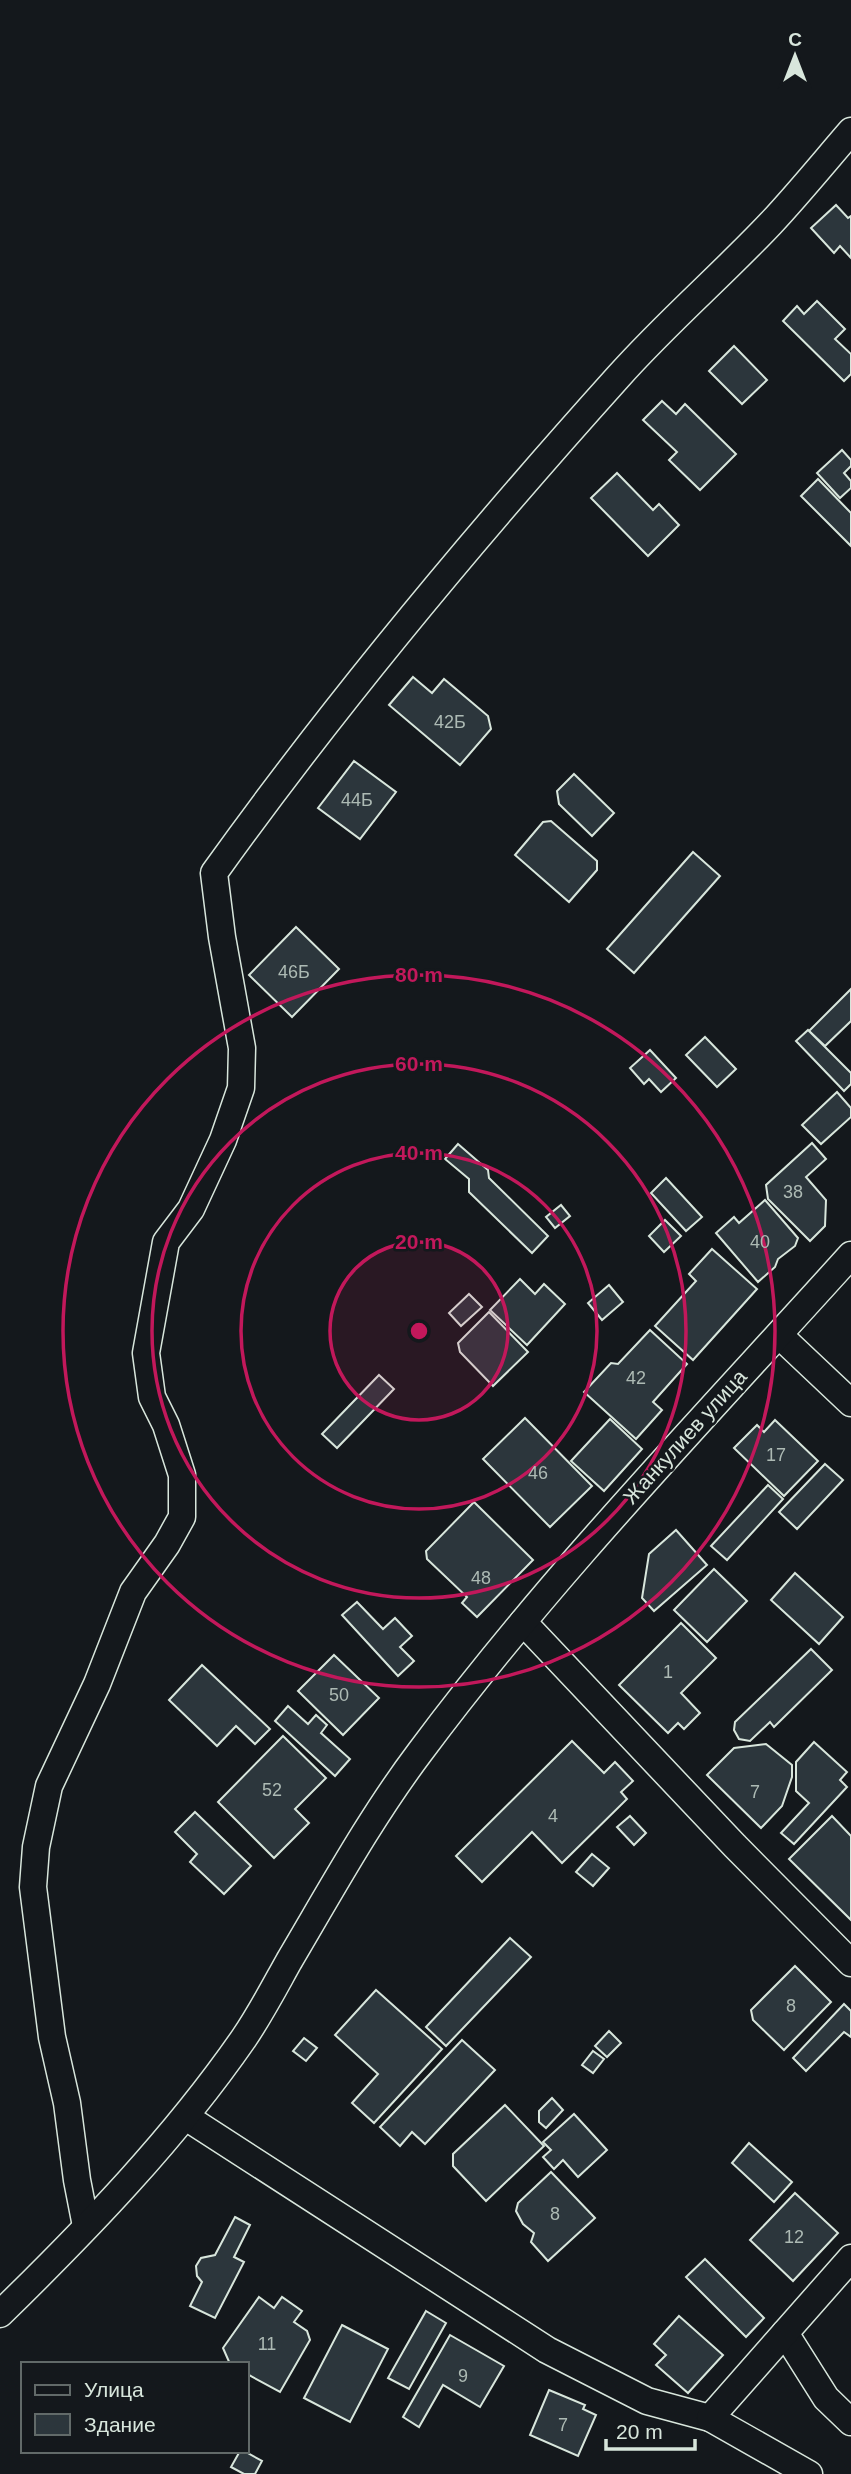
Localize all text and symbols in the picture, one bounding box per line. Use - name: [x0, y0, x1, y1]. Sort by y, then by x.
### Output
- north arrow: [760, 21, 830, 91]
- text: С: [788, 29, 802, 50]
- house number: 42Б: [434, 712, 466, 732]
- house number: 44Б: [341, 790, 373, 810]
- house number: 46Б: [278, 962, 310, 982]
- text: 80 m: [395, 963, 443, 986]
- text: 60 m: [395, 1052, 443, 1075]
- text: 40 m: [395, 1141, 443, 1164]
- house number: 38: [783, 1182, 803, 1202]
- text: 20 m: [395, 1230, 443, 1253]
- house number: 40: [750, 1232, 770, 1252]
- centre of rings: [407, 1319, 431, 1343]
- street label: Жанкулиев улица: [618, 1365, 751, 1509]
- house number: 42: [626, 1368, 646, 1388]
- house number: 17: [766, 1445, 786, 1465]
- house number: 46: [528, 1463, 548, 1483]
- house number: 48: [471, 1568, 491, 1588]
- house number: 1: [663, 1662, 673, 1682]
- house number: 50: [329, 1685, 349, 1705]
- house number: 52: [262, 1780, 282, 1800]
- house number: 7: [750, 1782, 760, 1802]
- house number: 4: [548, 1806, 558, 1826]
- house number: 8: [786, 1996, 796, 2016]
- house number: 8: [550, 2204, 560, 2224]
- house number: 12: [784, 2227, 804, 2247]
- house number: 11: [258, 2334, 276, 2354]
- legend: [21, 2362, 248, 2453]
- house number: 9: [458, 2366, 468, 2386]
- text: Улица: [84, 2378, 144, 2401]
- scale bar: [606, 2408, 695, 2452]
- text: Здание: [84, 2413, 156, 2436]
- house number: 7: [558, 2415, 568, 2435]
- text: 20 m: [616, 2420, 663, 2443]

